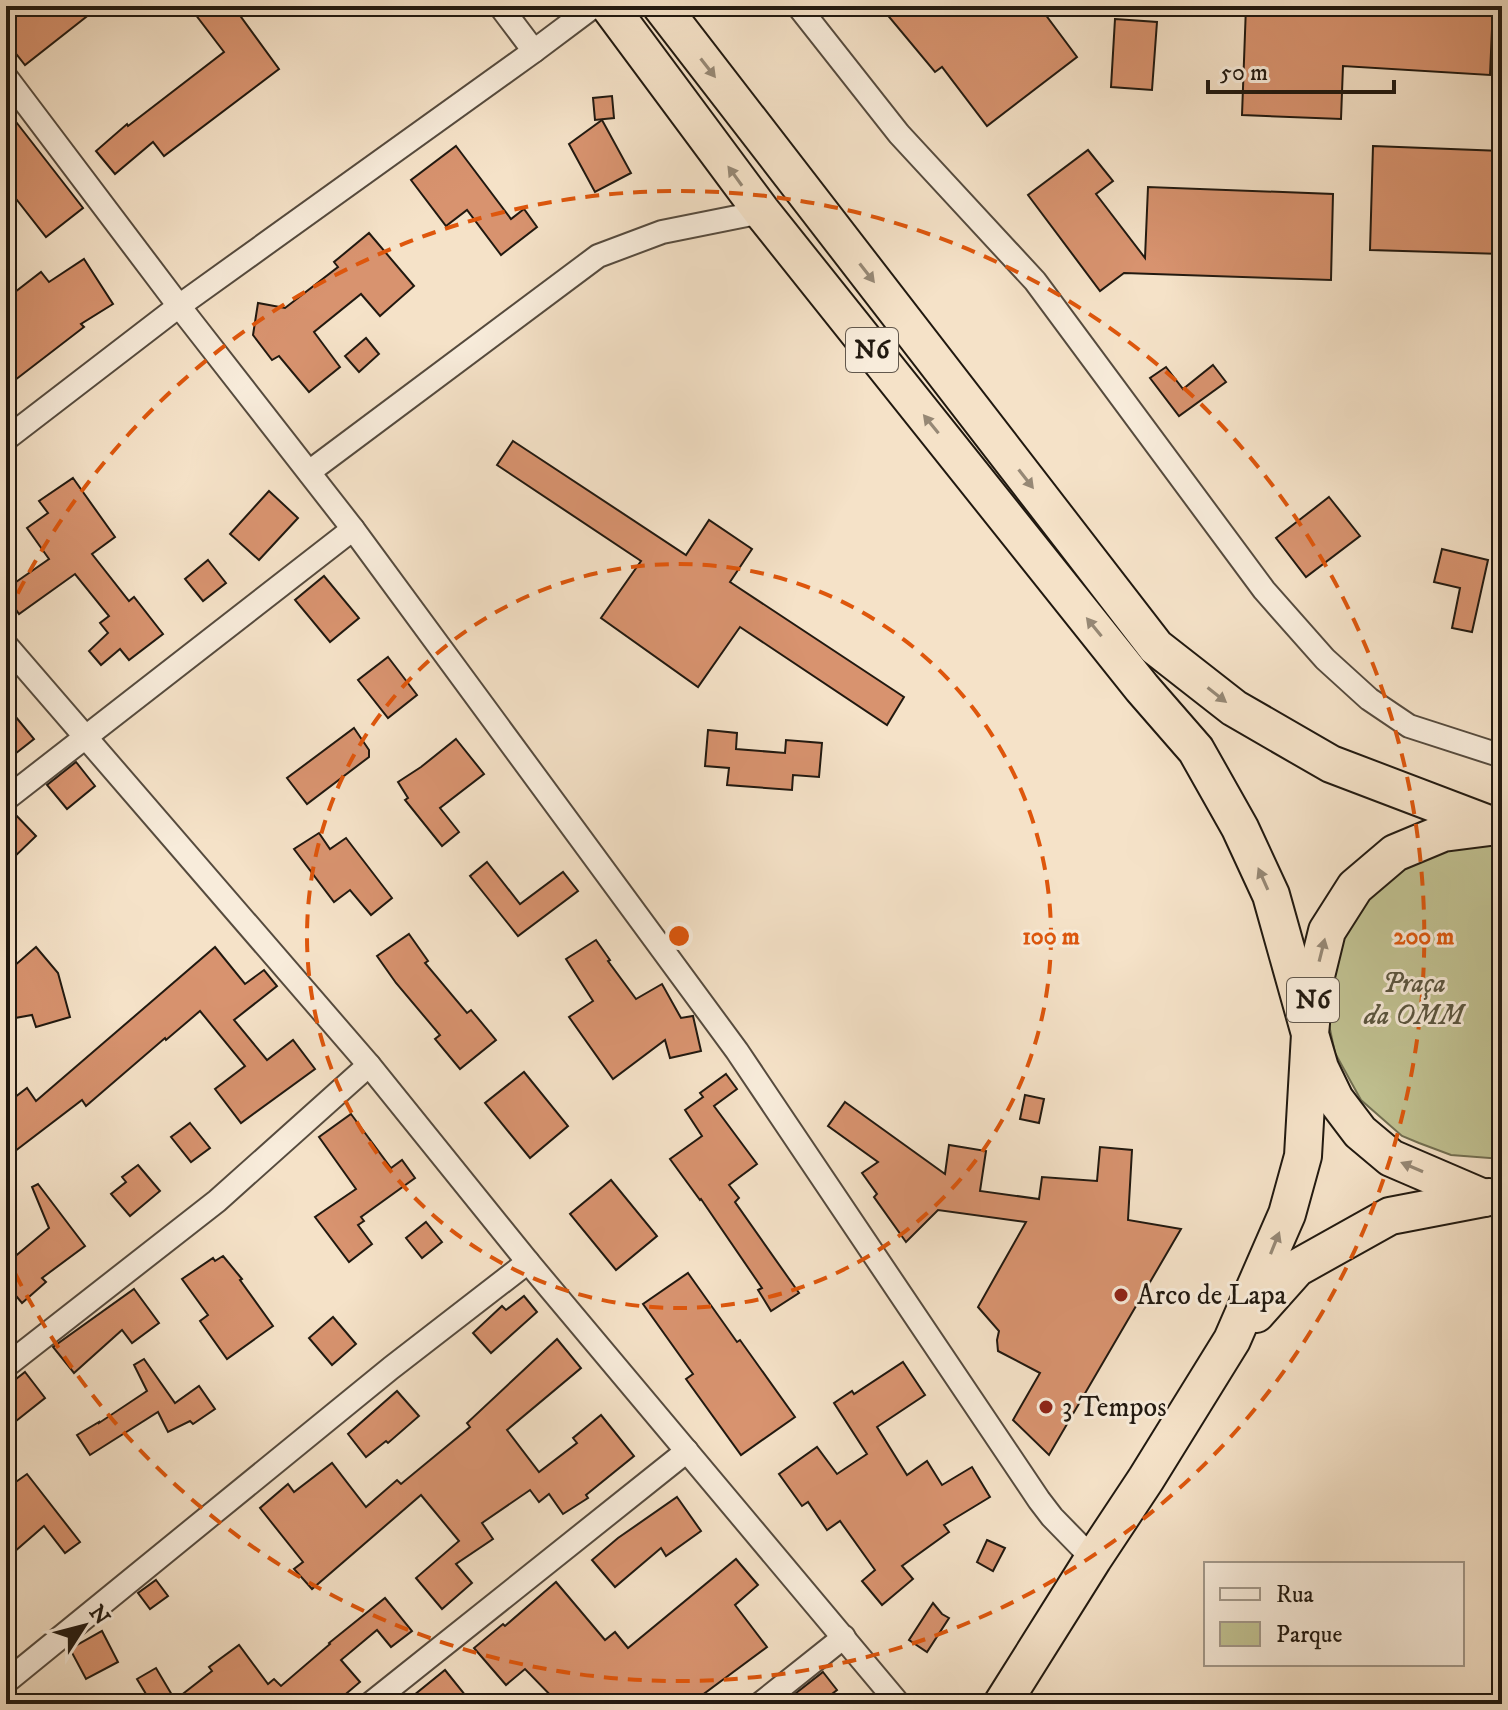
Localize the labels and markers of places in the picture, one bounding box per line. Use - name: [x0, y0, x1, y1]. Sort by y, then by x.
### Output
- centre of rings: [665, 922, 693, 950]
- place label: Arco de Lapa: [1137, 1278, 1287, 1313]
- marker: Arco de Lapa: [1112, 1286, 1130, 1304]
- place label: 3 Tempos: [1062, 1390, 1166, 1425]
- marker: 3 Tempos: [1037, 1398, 1055, 1416]

